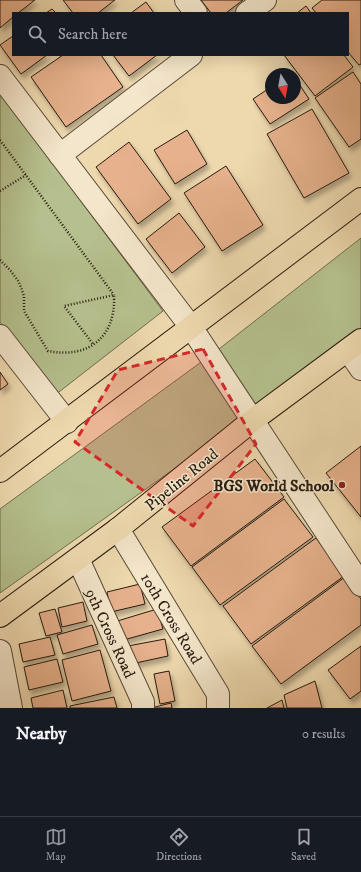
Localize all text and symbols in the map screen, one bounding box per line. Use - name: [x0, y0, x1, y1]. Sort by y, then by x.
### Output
- search box: [12, 12, 349, 56]
- icon: search: [26, 23, 48, 45]
- text: Search here: [58, 25, 127, 44]
- north arrow: [265, 68, 301, 104]
- street label: Pipeline Road: [141, 444, 222, 515]
- place label: BGS World School: [213, 476, 335, 496]
- marker: BGS World School: [337, 480, 347, 490]
- street label: 10th Cross Road: [136, 569, 206, 668]
- street label: 9th Cross Road: [80, 585, 140, 681]
- text: Nearby: [16, 723, 66, 745]
- text: 0 results: [302, 726, 345, 742]
- tab: Map: [45, 826, 67, 864]
- tab: Directions: [156, 826, 202, 864]
- tab: Saved: [291, 826, 316, 864]

